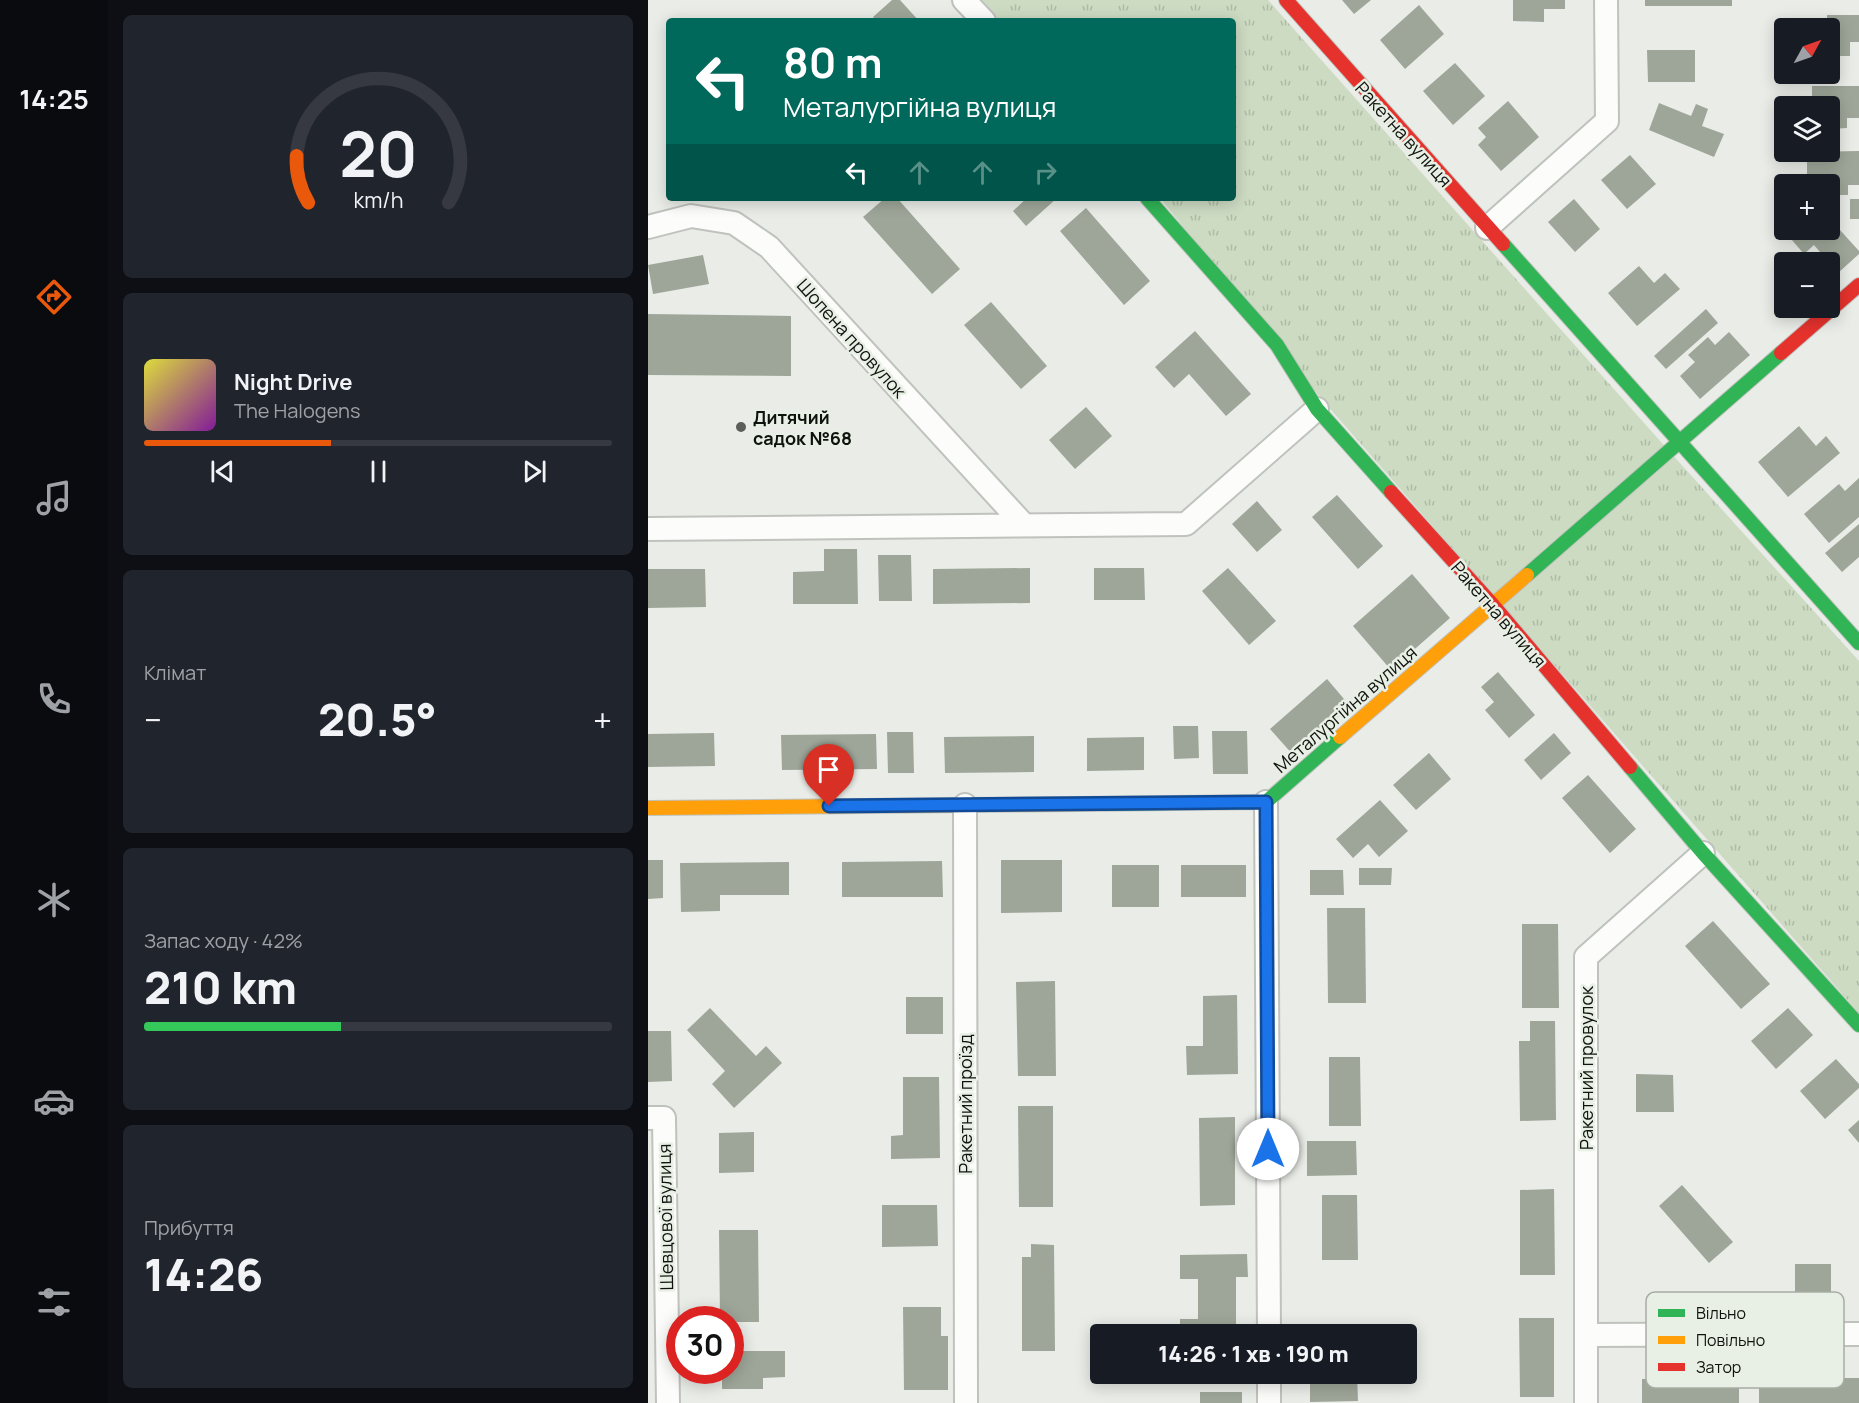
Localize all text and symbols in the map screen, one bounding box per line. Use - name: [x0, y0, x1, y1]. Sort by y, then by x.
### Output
- north arrow: [1774, 18, 1840, 84]
- map controls: [1774, 18, 1840, 318]
- text: 80 m: [783, 33, 883, 91]
- icon: left: [684, 42, 762, 120]
- street label: Ракетна вулиця: [1350, 76, 1458, 192]
- text: 14:25: [19, 80, 89, 117]
- text: Металургійна вулиця: [783, 88, 1056, 125]
- button: layers: [1774, 96, 1840, 162]
- text: 20: [339, 110, 417, 196]
- icon: left: [840, 156, 873, 189]
- icon: ahead: [903, 156, 936, 189]
- icon: ahead: [966, 156, 999, 189]
- icon: right: [1029, 156, 1062, 189]
- button: +: [1774, 174, 1840, 240]
- text: km/h: [353, 186, 403, 215]
- button: −: [1774, 252, 1840, 318]
- street label: Шопена провулок: [792, 273, 913, 403]
- icon: directions: [33, 276, 75, 318]
- text: Night Drive: [234, 367, 353, 397]
- text: The Halogens: [234, 397, 360, 424]
- place label: Дитячий садок №68: [753, 405, 852, 450]
- marker: Дитячий садок №68: [734, 420, 748, 434]
- icon: previous: [206, 455, 239, 488]
- icon: pause: [362, 455, 395, 488]
- icon: next: [518, 455, 551, 488]
- icon: music: [33, 477, 75, 519]
- street label: Ракетна вулиця: [1446, 556, 1552, 672]
- street label: Металургійна вулиця: [1268, 640, 1422, 778]
- text: Клімат: [144, 659, 206, 686]
- icon: phone: [33, 678, 75, 720]
- text: 20.5°: [318, 688, 437, 750]
- text: −: [144, 697, 162, 742]
- text: +: [593, 697, 612, 742]
- pin: [803, 744, 854, 806]
- icon: arrive: [812, 753, 845, 786]
- icon: climate: [33, 879, 75, 921]
- text: Запас ходу · 42%: [144, 927, 303, 954]
- text: 210 km: [144, 956, 297, 1018]
- street label: Ракетний провулок: [1574, 985, 1598, 1150]
- street label: Ракетний проїзд: [953, 1034, 977, 1174]
- icon: car: [33, 1080, 75, 1122]
- position arrow: [1236, 1117, 1300, 1181]
- street label: Шевцової вулиця: [652, 1143, 678, 1291]
- text: Прибуття: [144, 1214, 234, 1241]
- text: 14:26: [144, 1243, 263, 1305]
- icon: filters: [33, 1281, 75, 1323]
- legend: [1646, 1292, 1844, 1388]
- text: Вільно: [1696, 1302, 1746, 1324]
- speed limit sign: 30: [666, 1306, 744, 1384]
- text: Повільно: [1696, 1329, 1765, 1351]
- text: 14:26 · 1 хв · 190 m: [1158, 1339, 1349, 1369]
- text: Затор: [1696, 1356, 1741, 1378]

